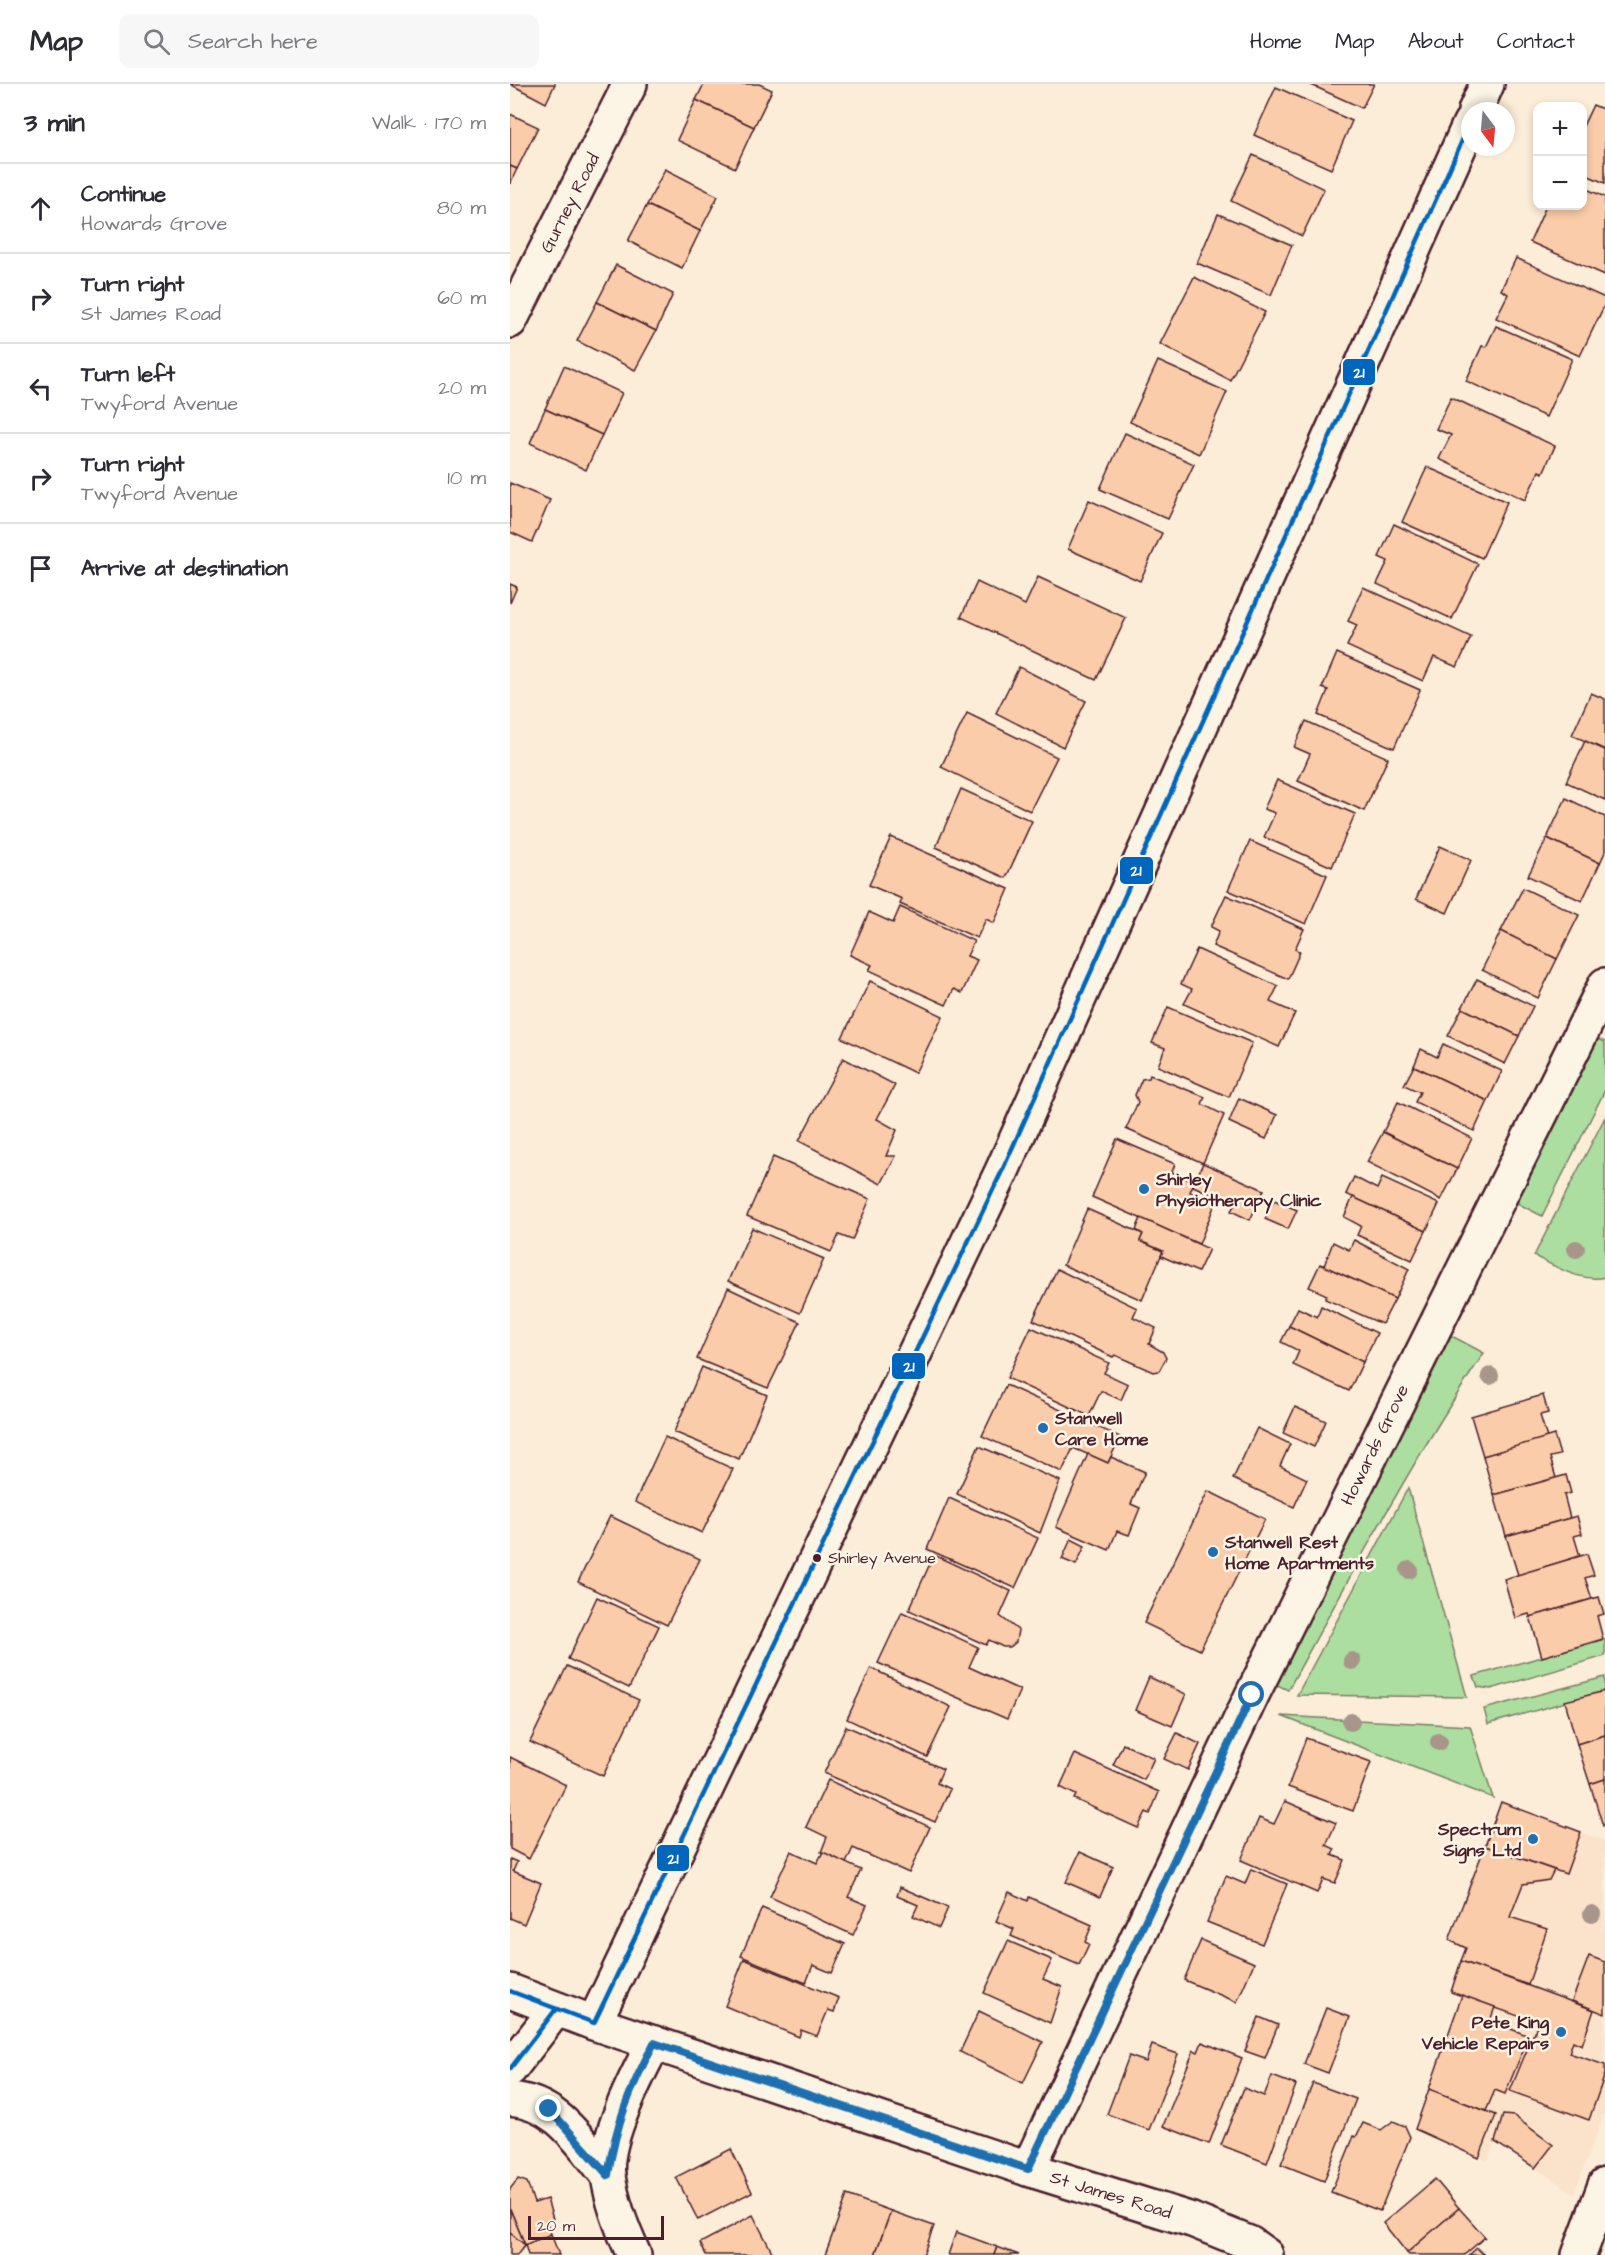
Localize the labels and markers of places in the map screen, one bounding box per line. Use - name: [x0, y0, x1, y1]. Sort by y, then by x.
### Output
- place label: Shirley Physiotherapy Clinic: [1155, 1167, 1322, 1214]
- marker: Shirley Physiotherapy Clinic: [1137, 1182, 1151, 1196]
- place label: Stanwell Care Home: [1054, 1406, 1149, 1452]
- marker: Stanwell Care Home: [1036, 1421, 1050, 1435]
- place label: Stanwell Rest Home Apartments: [1224, 1530, 1374, 1576]
- marker: Stanwell Rest Home Apartments: [1206, 1545, 1220, 1559]
- place label: Shirley Avenue: [828, 1547, 936, 1570]
- marker: Shirley Avenue: [811, 1552, 823, 1564]
- place label: Spectrum Signs Ltd: [1437, 1817, 1522, 1864]
- marker: Spectrum Signs Ltd: [1526, 1832, 1540, 1846]
- place label: Pete King Vehicle Repairs: [1421, 2010, 1550, 2056]
- marker: Pete King Vehicle Repairs: [1554, 2025, 1568, 2039]

